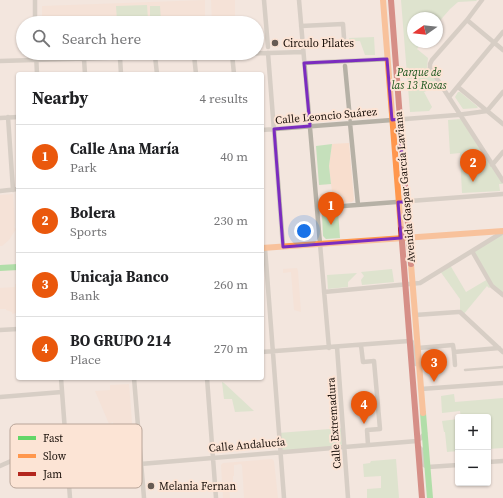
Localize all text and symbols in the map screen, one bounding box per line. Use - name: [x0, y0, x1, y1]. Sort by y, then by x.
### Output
- north arrow: [407, 12, 443, 48]
- search box: [16, 16, 264, 60]
- icon: search: [30, 27, 52, 49]
- text: Search here: [62, 28, 141, 49]
- place label: Circulo Pilates: [283, 36, 354, 51]
- marker: Circulo Pilates: [270, 38, 280, 48]
- park label: Parque de las 13 Rosas: [391, 65, 447, 93]
- text: Nearby: [32, 86, 88, 110]
- text: 4 results: [200, 90, 248, 107]
- street label: Calle Leoncio Suárez: [275, 104, 377, 128]
- street label: Avenida Gaspar García Laviana: [391, 110, 419, 263]
- text: Calle Ana María: [70, 138, 179, 159]
- text: 1: [41, 148, 49, 165]
- text: 40 m: [220, 148, 248, 165]
- pin: 2: [460, 149, 486, 182]
- text: Park: [70, 159, 97, 176]
- pin: 1: [318, 192, 344, 225]
- text: Bolera: [70, 202, 116, 223]
- text: 2: [41, 212, 49, 229]
- text: 230 m: [214, 212, 248, 229]
- your location: [294, 221, 314, 241]
- text: Sports: [70, 223, 107, 240]
- text: Unicaja Banco: [70, 266, 169, 287]
- text: 3: [41, 276, 49, 293]
- text: 260 m: [214, 276, 248, 293]
- text: Bank: [70, 287, 100, 304]
- text: BO GRUPO 214: [70, 330, 171, 351]
- text: 4: [41, 340, 49, 357]
- text: 270 m: [214, 340, 248, 357]
- pin: 3: [421, 349, 447, 382]
- text: Place: [70, 351, 101, 368]
- street label: Calle Extremadura: [323, 376, 345, 469]
- pin: 4: [351, 391, 377, 424]
- map controls: [455, 414, 491, 486]
- button: +: [455, 414, 491, 450]
- legend: [10, 424, 142, 488]
- text: Fast: [43, 431, 63, 446]
- street label: Calle Andalucía: [208, 434, 286, 456]
- text: Slow: [43, 449, 67, 464]
- button: −: [455, 450, 491, 486]
- text: Jam: [42, 467, 62, 482]
- place label: Melania Fernan: [159, 479, 236, 494]
- marker: Melania Fernan: [146, 481, 156, 491]

